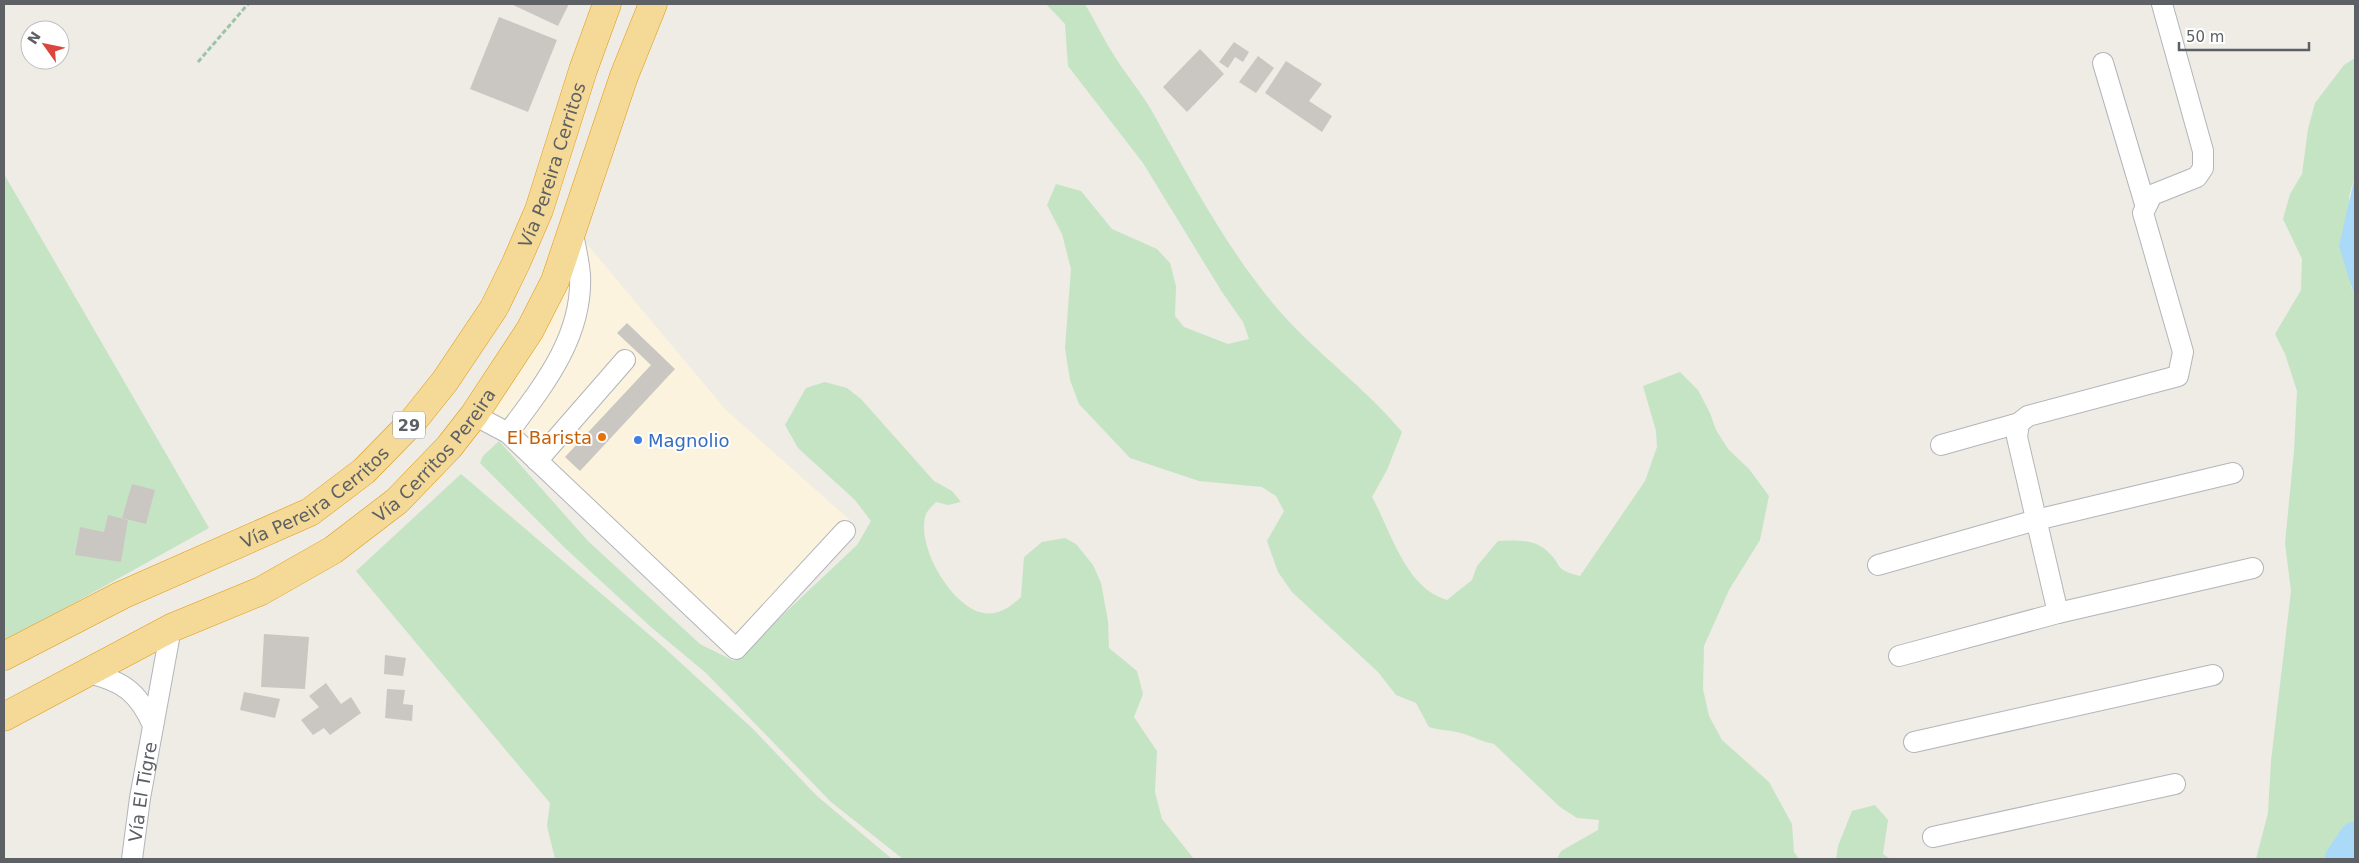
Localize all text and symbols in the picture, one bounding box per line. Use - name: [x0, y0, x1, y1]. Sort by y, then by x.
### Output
- north arrow: [20, 20, 70, 70]
- scale bar: [2179, 20, 2309, 52]
- text: 50 m: [2186, 28, 2224, 46]
- text: N: [24, 29, 44, 47]
- street label: Vía Pereira Cerritos: [514, 79, 589, 251]
- street label: Vía Cerritos Pereira: [369, 384, 499, 526]
- road number: 29: [393, 412, 425, 438]
- place label: El Barista: [507, 427, 592, 448]
- place label: Magnolio: [648, 430, 729, 451]
- marker: El Barista: [596, 431, 608, 443]
- marker: Magnolio: [632, 434, 644, 446]
- street label: Vía Pereira Cerritos: [237, 442, 393, 552]
- street label: Vía El Tigre: [124, 740, 161, 843]

